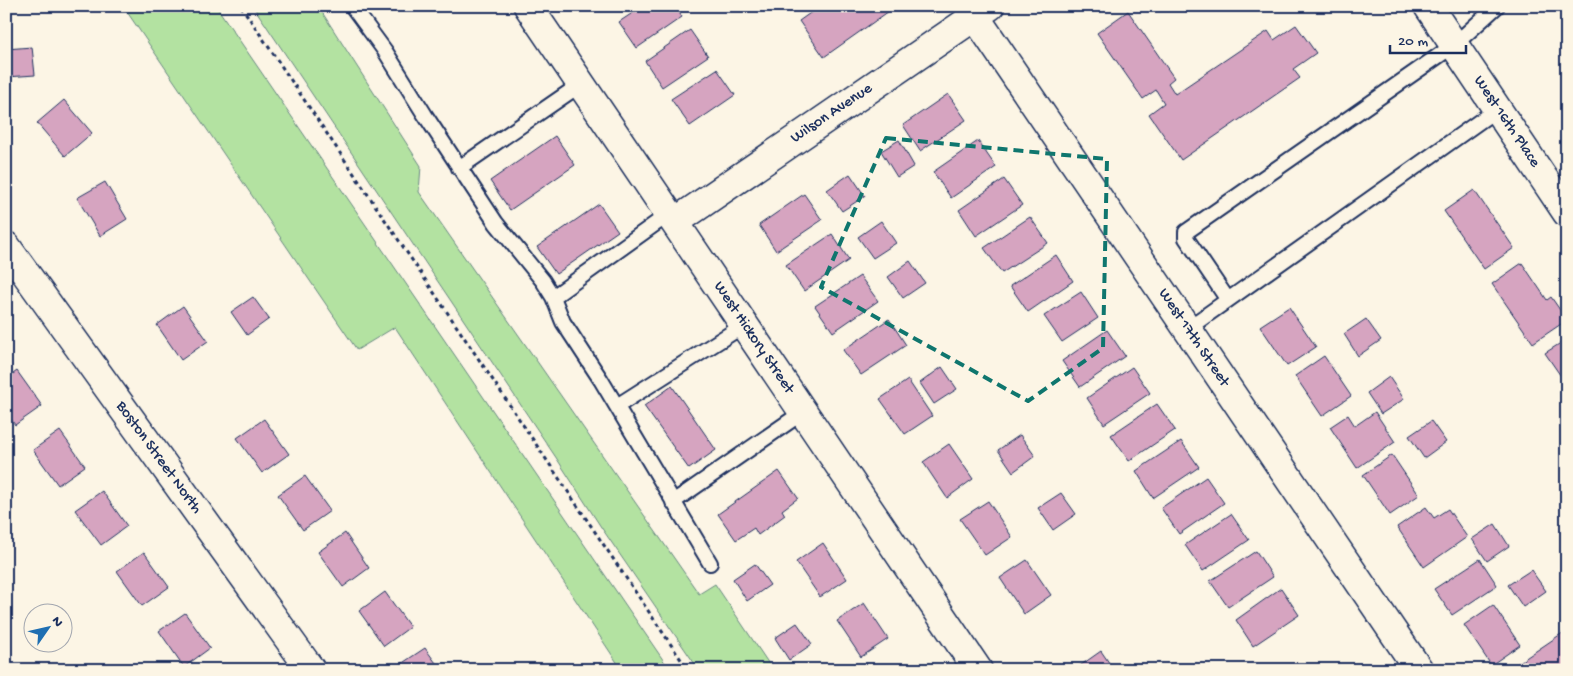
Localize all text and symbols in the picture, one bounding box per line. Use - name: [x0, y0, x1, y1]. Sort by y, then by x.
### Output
- scale bar: [1390, 22, 1467, 54]
- text: 20 m: [1398, 33, 1428, 51]
- street label: West 16th Place: [1468, 73, 1544, 172]
- street label: Wilson Avenue: [788, 79, 877, 148]
- street label: West Hickory Street: [708, 278, 798, 399]
- street label: West 17th Street: [1153, 285, 1234, 392]
- street label: Boston Street North: [110, 397, 205, 518]
- north arrow: [22, 604, 72, 654]
- text: N: [47, 614, 66, 631]

